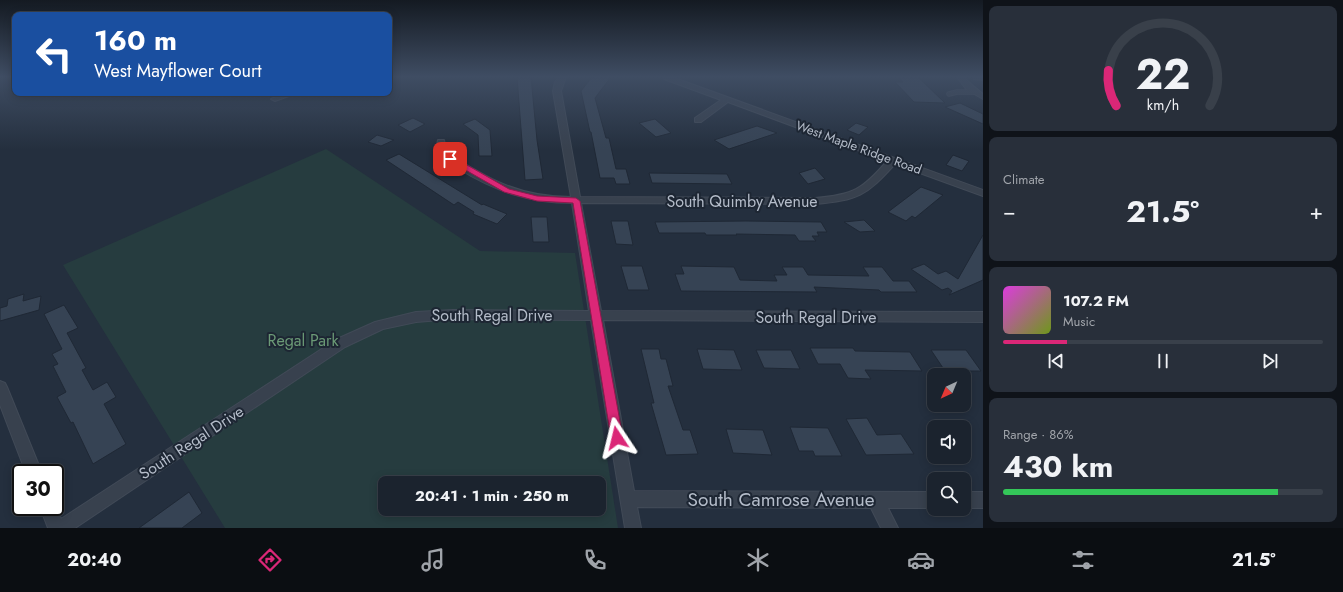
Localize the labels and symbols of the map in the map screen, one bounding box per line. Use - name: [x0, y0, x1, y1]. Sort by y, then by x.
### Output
- street label: West Maple Ridge Road: [793, 116, 924, 179]
- pin: [433, 142, 467, 176]
- street label: South Quimby Avenue: [666, 190, 818, 213]
- street label: South Regal Drive: [431, 304, 553, 327]
- street label: South Regal Drive: [755, 306, 877, 329]
- park label: Regal Park: [267, 329, 339, 352]
- north arrow: [927, 368, 971, 412]
- street label: South Regal Drive: [134, 400, 248, 485]
- position arrow: [596, 417, 638, 459]
- speed limit sign: 30: [12, 464, 64, 516]
- street label: South Camrose Avenue: [688, 486, 875, 513]

